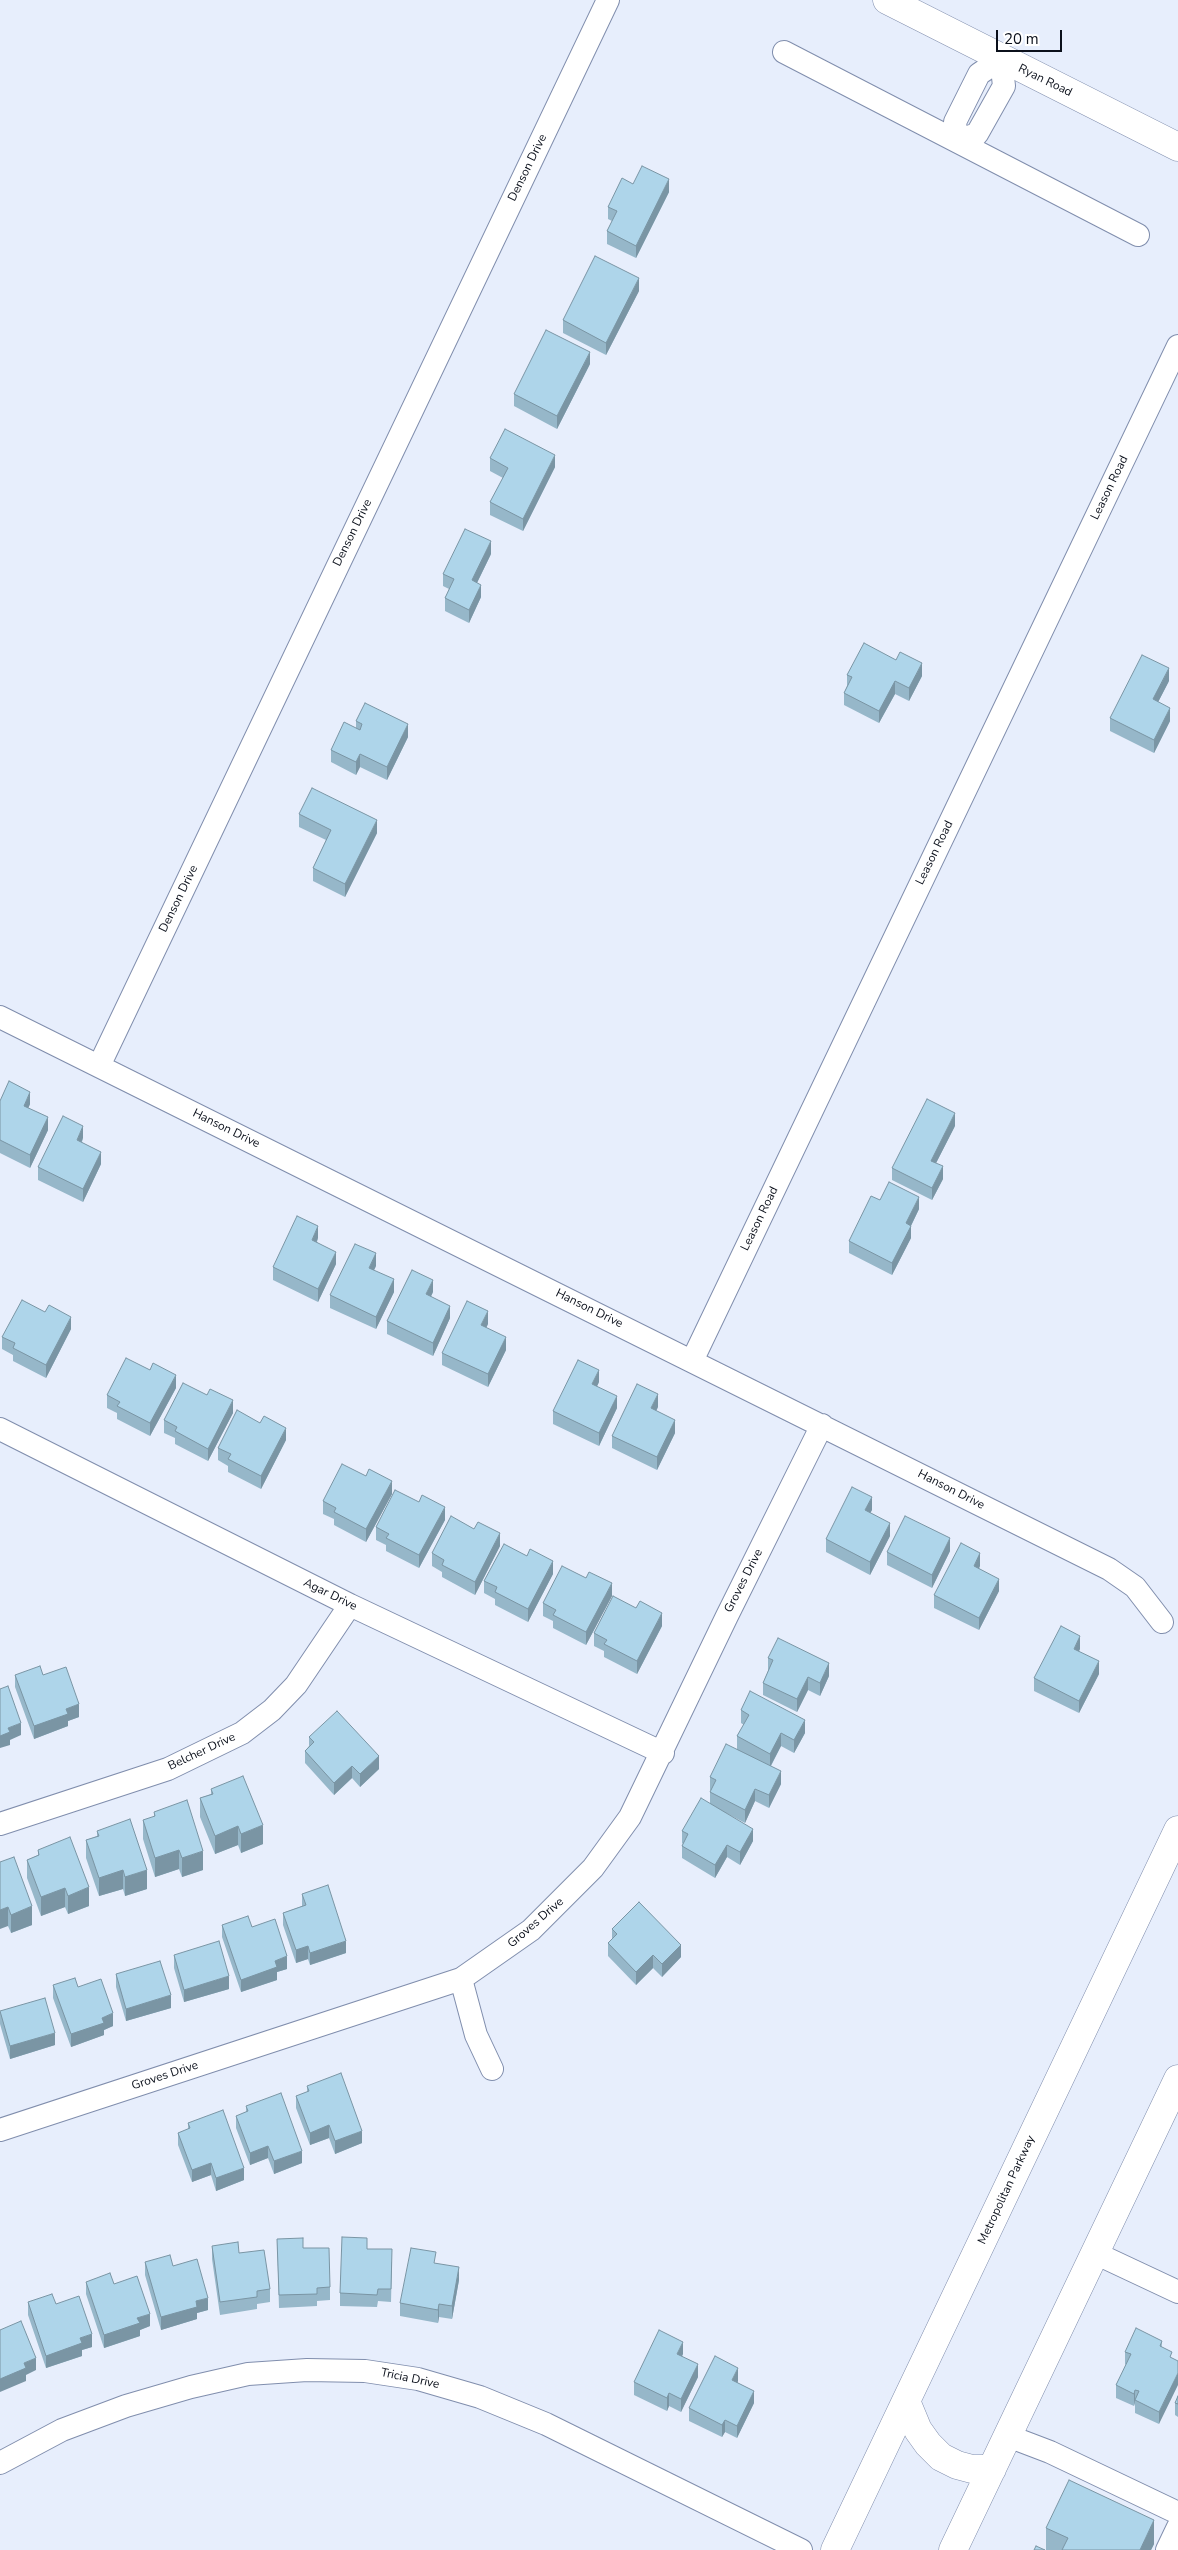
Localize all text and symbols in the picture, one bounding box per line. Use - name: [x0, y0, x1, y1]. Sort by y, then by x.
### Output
- scale bar: [998, 20, 1064, 52]
- text: 20 m: [1004, 29, 1039, 49]
- street label: Ryan Road: [1016, 62, 1074, 100]
- street label: Denson Drive: [506, 132, 550, 204]
- street label: Leason Road: [1088, 454, 1132, 522]
- street label: Denson Drive: [331, 497, 375, 569]
- street label: Leason Road: [913, 819, 957, 887]
- street label: Denson Drive: [157, 863, 201, 935]
- street label: Hanson Drive: [190, 1107, 262, 1151]
- street label: Leason Road: [738, 1185, 782, 1253]
- street label: Hanson Drive: [553, 1287, 625, 1331]
- street label: Hanson Drive: [915, 1467, 987, 1513]
- street label: Groves Drive: [722, 1547, 766, 1615]
- street label: Agar Drive: [301, 1576, 359, 1614]
- street label: Belcher Drive: [166, 1730, 238, 1774]
- street label: Groves Drive: [505, 1895, 567, 1951]
- street label: Groves Drive: [130, 2058, 200, 2094]
- street label: Metropolitan Parkway: [975, 2133, 1039, 2247]
- street label: Tricia Drive: [379, 2366, 441, 2392]

